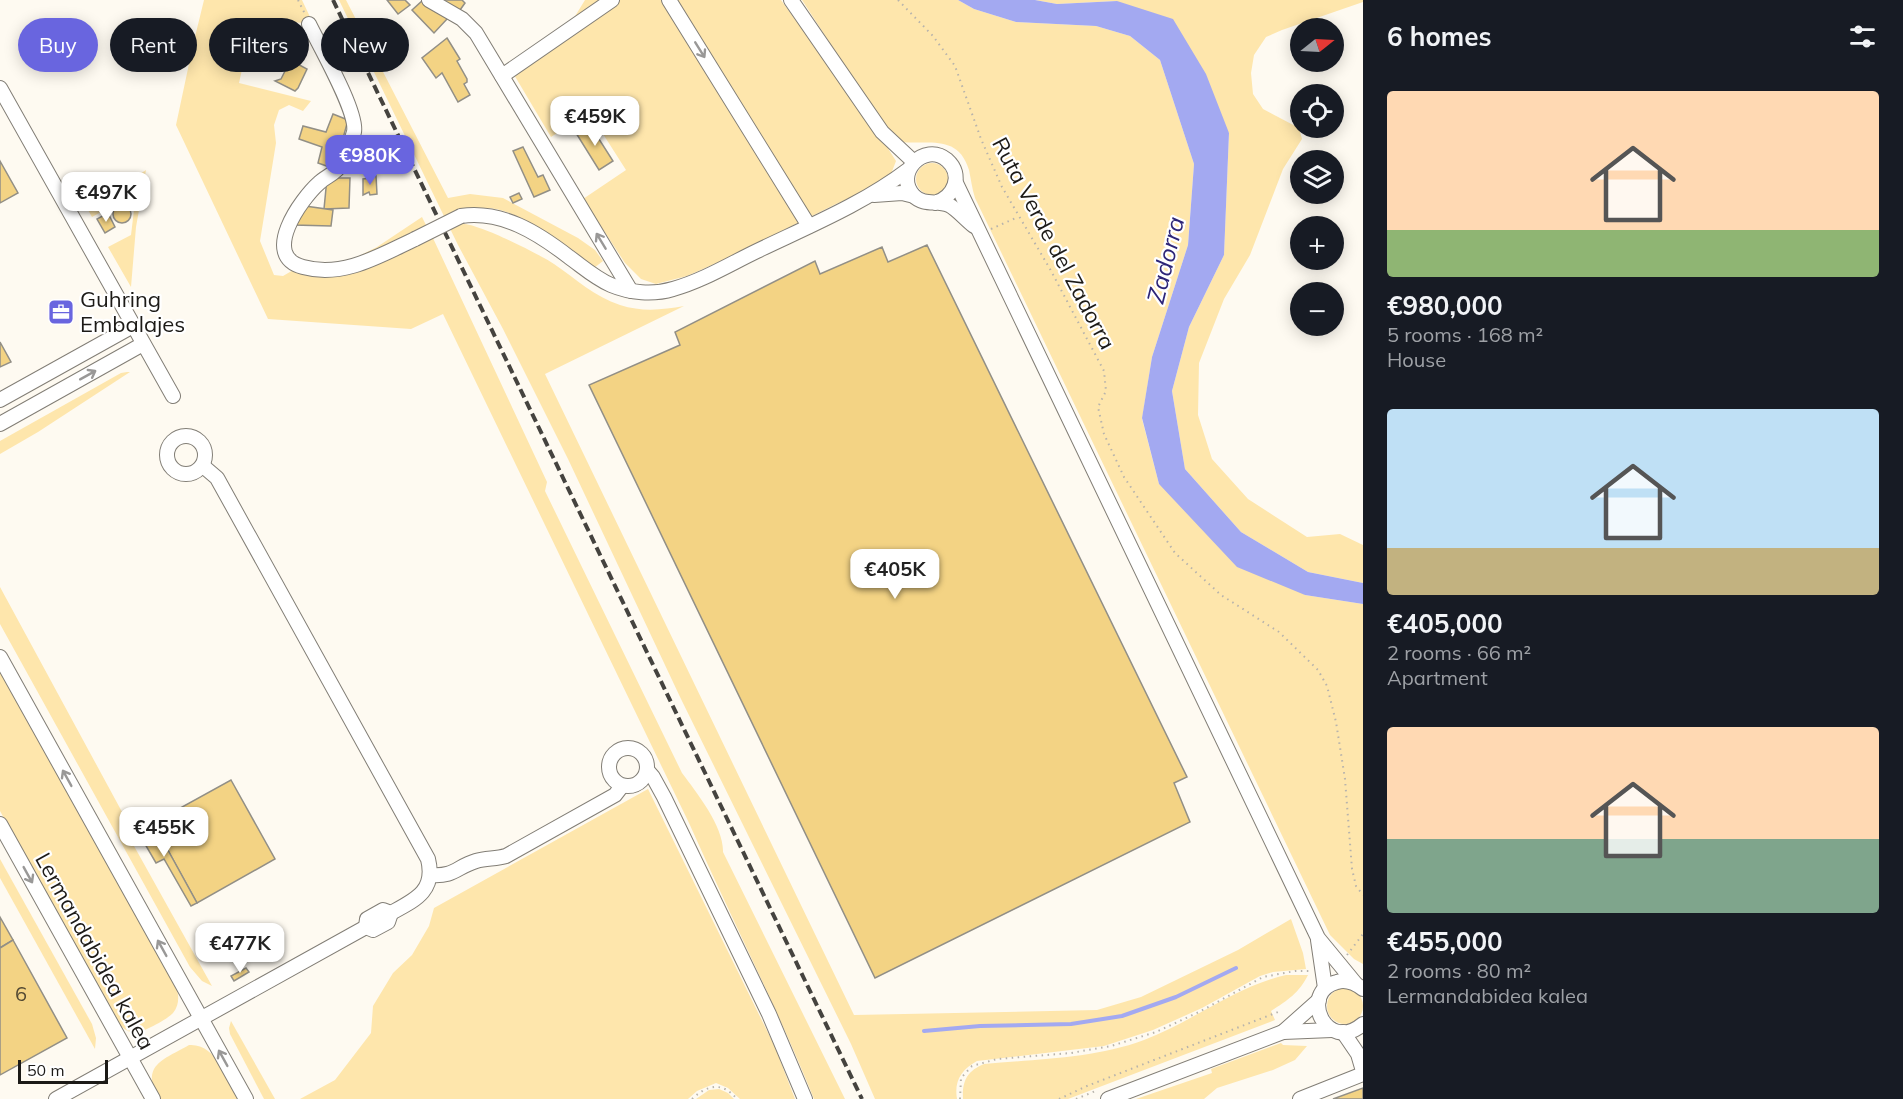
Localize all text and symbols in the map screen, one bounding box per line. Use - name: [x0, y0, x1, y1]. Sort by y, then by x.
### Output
- chip: Buy: [18, 18, 98, 72]
- chip: Rent: [110, 18, 197, 72]
- chip: Filters: [209, 18, 309, 72]
- chip: New: [321, 18, 409, 72]
- north arrow: [1290, 18, 1344, 72]
- map controls: [1290, 18, 1344, 336]
- text: 6 homes: [1387, 20, 1491, 53]
- icon: filters: [1846, 20, 1879, 53]
- one-way arrow: [695, 41, 707, 58]
- button: locate: [1290, 84, 1344, 138]
- pin: €459K: [553, 96, 637, 147]
- text: €459K: [564, 103, 626, 128]
- icon: home: [1579, 130, 1687, 238]
- street label: Ruta Verde del Zadorra: [986, 132, 1122, 354]
- pin: €980K: [328, 135, 412, 186]
- text: €980K: [339, 142, 401, 167]
- button: layers: [1290, 150, 1344, 204]
- pin: €497K: [64, 172, 148, 223]
- text: €497K: [75, 179, 137, 204]
- water label: Zadorra: [1140, 214, 1190, 306]
- button: +: [1290, 216, 1344, 270]
- one-way arrow: [595, 233, 607, 250]
- button: −: [1290, 282, 1344, 336]
- place label: Guhring Embalajes: [80, 285, 185, 338]
- text: €980,000: [1387, 289, 1503, 322]
- office icon: Guhring Embalajes: [46, 297, 76, 327]
- text: 5 rooms · 168 m²: [1387, 322, 1543, 347]
- text: House: [1387, 347, 1446, 372]
- one-way arrow: [78, 369, 96, 380]
- icon: home: [1579, 448, 1687, 556]
- pin: €405K: [853, 549, 937, 600]
- text: €405K: [864, 556, 926, 581]
- text: €405,000: [1387, 607, 1503, 640]
- text: 2 rooms · 66 m²: [1387, 640, 1531, 665]
- text: Apartment: [1387, 665, 1488, 690]
- icon: home: [1579, 766, 1687, 874]
- one-way arrow: [61, 770, 73, 787]
- pin: €455K: [122, 807, 206, 858]
- text: €455K: [133, 814, 195, 839]
- street label: Lermandabidea kalea: [29, 848, 161, 1054]
- one-way arrow: [23, 867, 35, 884]
- pin: €477K: [198, 923, 282, 974]
- text: €455,000: [1387, 925, 1503, 958]
- text: €477K: [209, 930, 271, 955]
- one-way arrow: [156, 940, 167, 958]
- text: 2 rooms · 80 m²: [1387, 958, 1531, 983]
- house number: 6: [15, 981, 27, 1006]
- text: Lermandabidea kalea: [1387, 983, 1588, 1008]
- one-way arrow: [217, 1050, 228, 1068]
- scale bar: [18, 1057, 108, 1084]
- text: 50 m: [27, 1060, 64, 1080]

